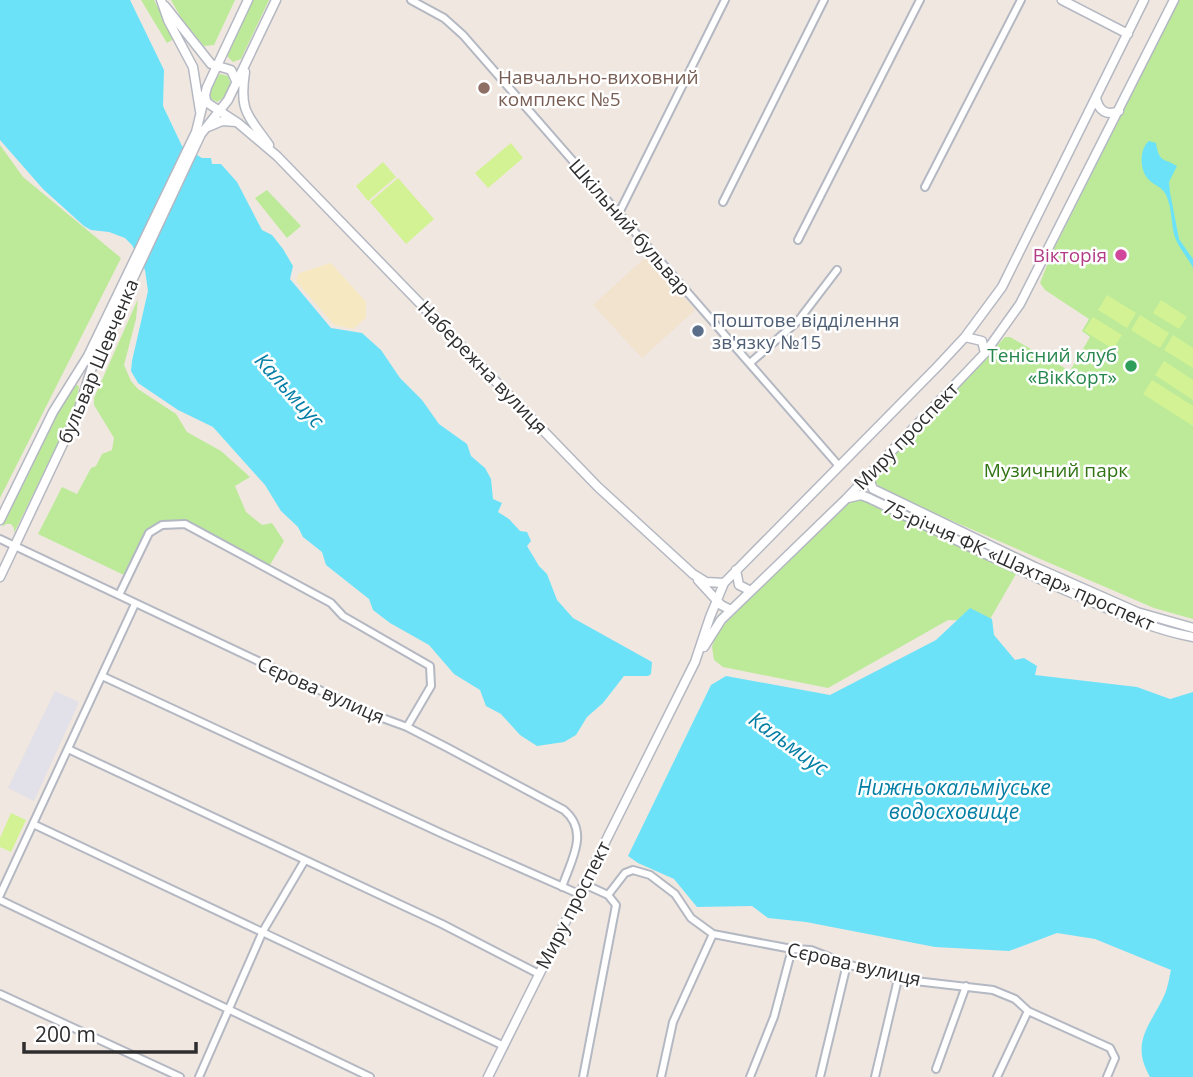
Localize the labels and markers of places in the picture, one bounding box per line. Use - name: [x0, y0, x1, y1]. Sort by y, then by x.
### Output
- place label: Навчально-виховний комплекс №5: [498, 64, 699, 112]
- marker: Навчально-виховний комплекс №5: [476, 80, 492, 96]
- place label: Вікторія: [1033, 242, 1107, 268]
- marker: Вікторія: [1113, 247, 1129, 263]
- place label: Поштове відділення зв'язку №15: [712, 307, 900, 355]
- marker: Поштове відділення зв'язку №15: [690, 323, 706, 339]
- place label: Тенісний клуб «ВікКорт»: [987, 342, 1117, 390]
- marker: Тенісний клуб «ВікКорт»: [1123, 358, 1139, 374]

